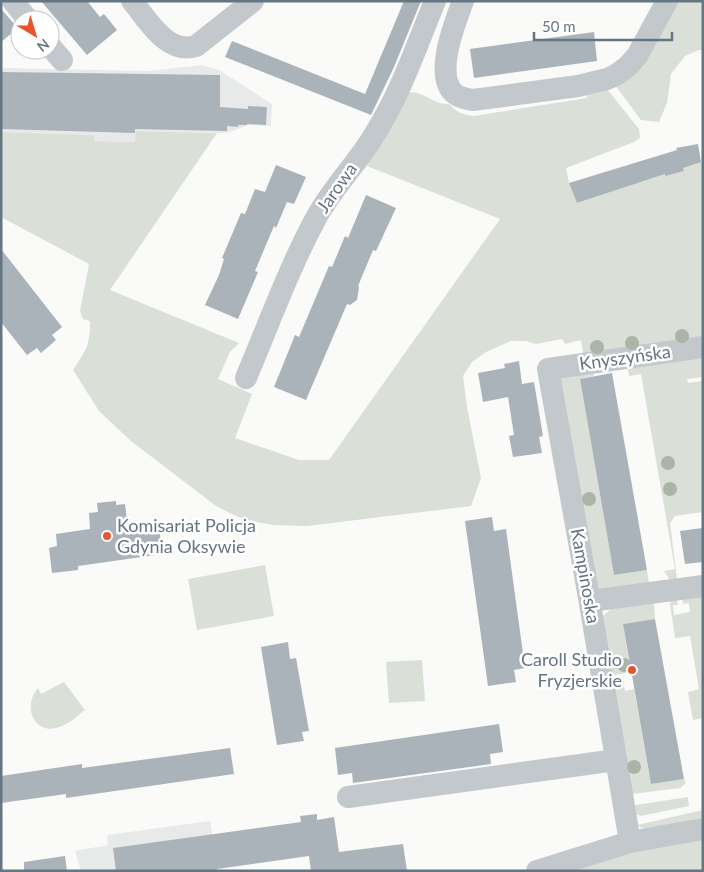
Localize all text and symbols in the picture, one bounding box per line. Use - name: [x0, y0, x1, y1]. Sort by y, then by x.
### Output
- north arrow: [10, 10, 60, 60]
- scale bar: [534, 10, 672, 42]
- text: 50 m: [542, 17, 576, 35]
- text: N: [34, 36, 53, 56]
- street label: Jarowa: [311, 158, 361, 216]
- street label: Knyszyńska: [578, 340, 672, 374]
- place label: Komisariat Policja Gdynia Oksywie: [117, 514, 256, 557]
- street label: Kampinoska: [567, 527, 605, 625]
- marker: Komisariat Policja Gdynia Oksywie: [101, 530, 113, 542]
- place label: Caroll Studio Fryzjerskie: [521, 648, 622, 691]
- marker: Caroll Studio Fryzjerskie: [626, 664, 638, 676]

